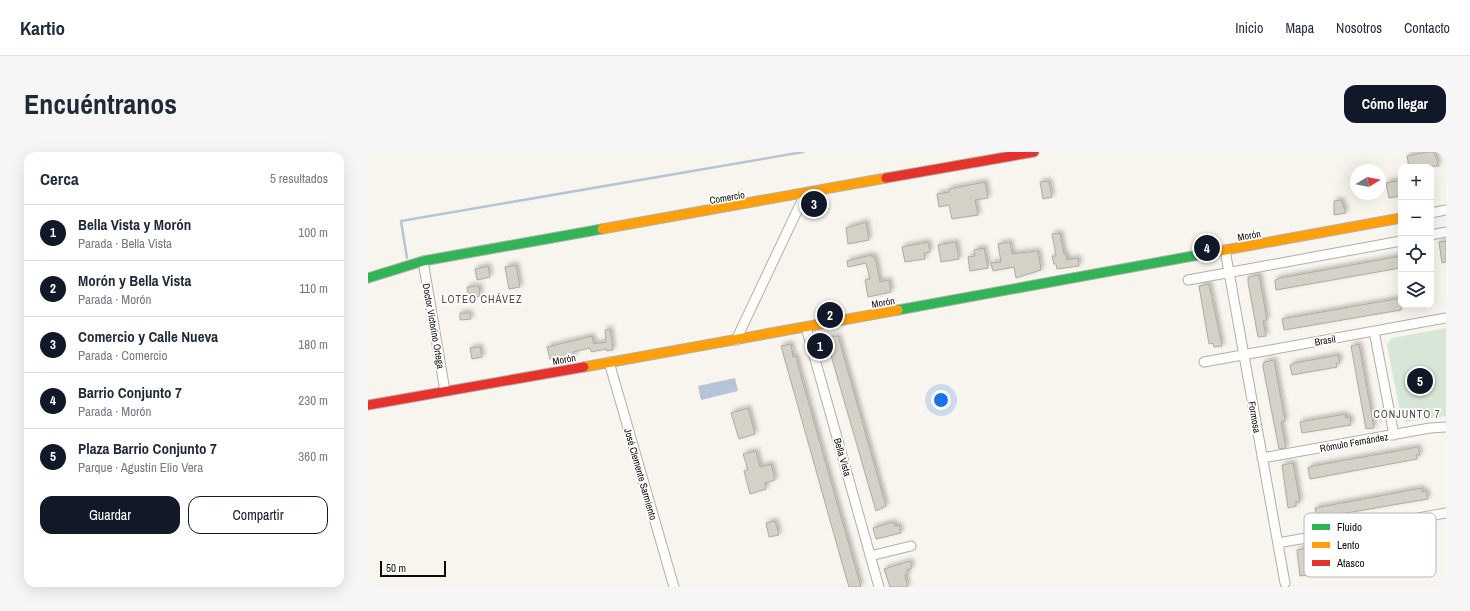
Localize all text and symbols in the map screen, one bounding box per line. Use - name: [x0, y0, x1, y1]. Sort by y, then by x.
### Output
- text: Kartio: [20, 15, 65, 41]
- text: Inicio: [1235, 19, 1263, 37]
- text: Mapa: [1285, 19, 1314, 37]
- text: Nosotros: [1336, 19, 1382, 37]
- text: Contacto: [1404, 19, 1450, 37]
- text: Encuéntranos: [24, 85, 177, 123]
- button: Cómo llegar: [1344, 85, 1446, 123]
- north arrow: [1350, 164, 1386, 200]
- map controls: [1398, 164, 1434, 308]
- button: +: [1398, 164, 1434, 200]
- text: Cerca: [40, 167, 79, 190]
- text: 5 resultados: [270, 170, 328, 187]
- street label: Comercio: [708, 188, 746, 207]
- pin: 3: [801, 189, 827, 219]
- button: −: [1398, 200, 1434, 236]
- text: Bella Vista y Morón: [78, 214, 191, 235]
- text: 1: [50, 224, 56, 241]
- text: 100 m: [298, 224, 328, 241]
- street label: Morón: [1237, 227, 1262, 244]
- pin: 4: [1194, 233, 1220, 263]
- text: Parada · Bella Vista: [78, 235, 172, 252]
- button: locate: [1398, 236, 1434, 272]
- text: Morón y Bella Vista: [78, 270, 191, 291]
- button: layers: [1398, 272, 1434, 308]
- text: 2: [50, 280, 56, 297]
- text: 110 m: [299, 280, 328, 297]
- street label: Doctor Victorino Ortega: [420, 282, 447, 370]
- text: Parada · Morón: [78, 291, 151, 308]
- district label: LOTEO CHÁVEZ: [441, 292, 523, 306]
- street label: Morón: [871, 294, 896, 311]
- pin: 2: [817, 300, 843, 330]
- text: Comercio y Calle Nueva: [78, 326, 218, 347]
- pin: 1: [807, 331, 833, 361]
- street label: Brasil: [1314, 332, 1337, 349]
- text: 3: [50, 336, 56, 353]
- text: 180 m: [298, 336, 328, 353]
- text: Parada · Comercio: [78, 347, 167, 364]
- street label: Morón: [552, 351, 577, 368]
- pin: 5: [1407, 366, 1433, 396]
- text: Barrio Conjunto 7: [78, 382, 182, 403]
- your location: [931, 390, 951, 410]
- text: 4: [50, 392, 56, 409]
- text: 230 m: [298, 392, 328, 409]
- street label: Formosa: [1245, 400, 1264, 434]
- text: Parada · Morón: [78, 403, 151, 420]
- district label: CONJUNTO 7: [1373, 407, 1441, 421]
- street label: José Clemente Sarmiento: [621, 427, 660, 522]
- street label: Rómulo Fernández: [1319, 430, 1389, 455]
- street label: Bella Vista: [831, 437, 854, 478]
- text: Plaza Barrio Conjunto 7: [78, 438, 217, 459]
- text: 5: [50, 448, 56, 465]
- text: 360 m: [298, 448, 328, 465]
- text: Parque · Agustín Elio Vera: [78, 459, 203, 476]
- button: Guardar: [40, 496, 180, 534]
- button: Compartir: [188, 496, 328, 534]
- legend: [1304, 513, 1436, 577]
- text: Fluido: [1337, 520, 1362, 534]
- text: Lento: [1337, 538, 1360, 552]
- text: Atasco: [1336, 556, 1365, 570]
- scale bar: [380, 559, 446, 578]
- text: 50 m: [386, 561, 406, 575]

